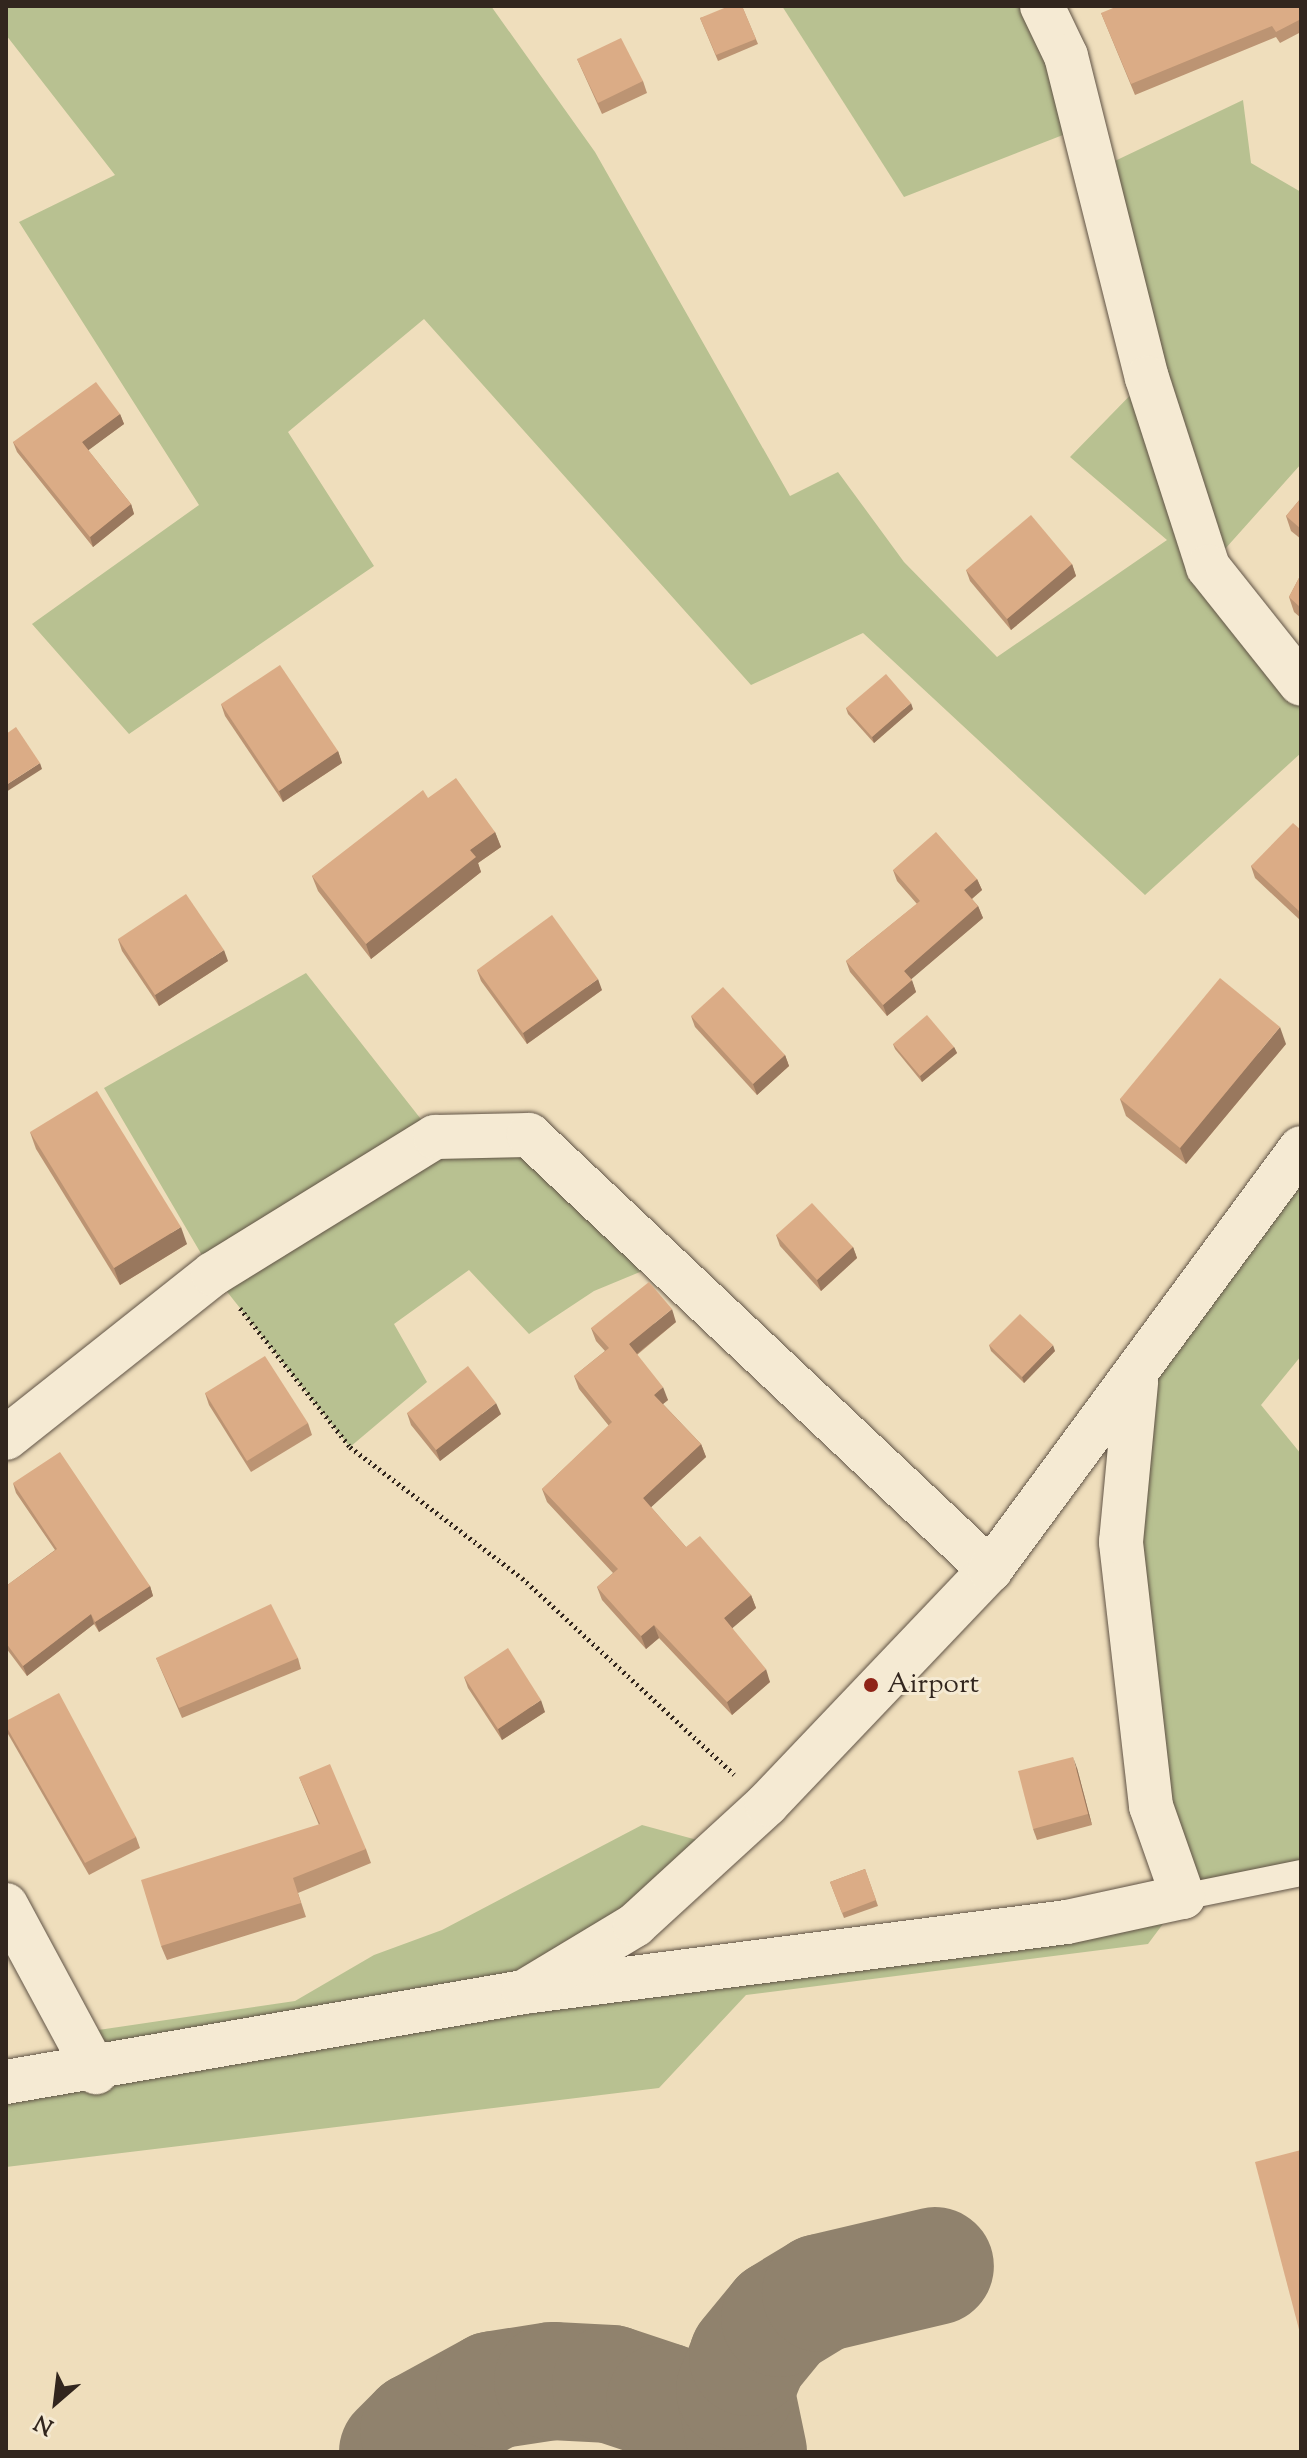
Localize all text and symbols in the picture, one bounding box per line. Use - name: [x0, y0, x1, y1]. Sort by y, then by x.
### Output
- place label: Airport: [887, 1668, 979, 1702]
- marker: Airport: [862, 1676, 880, 1694]
- north arrow: [16, 2362, 96, 2442]
- text: N: [29, 2405, 60, 2441]

